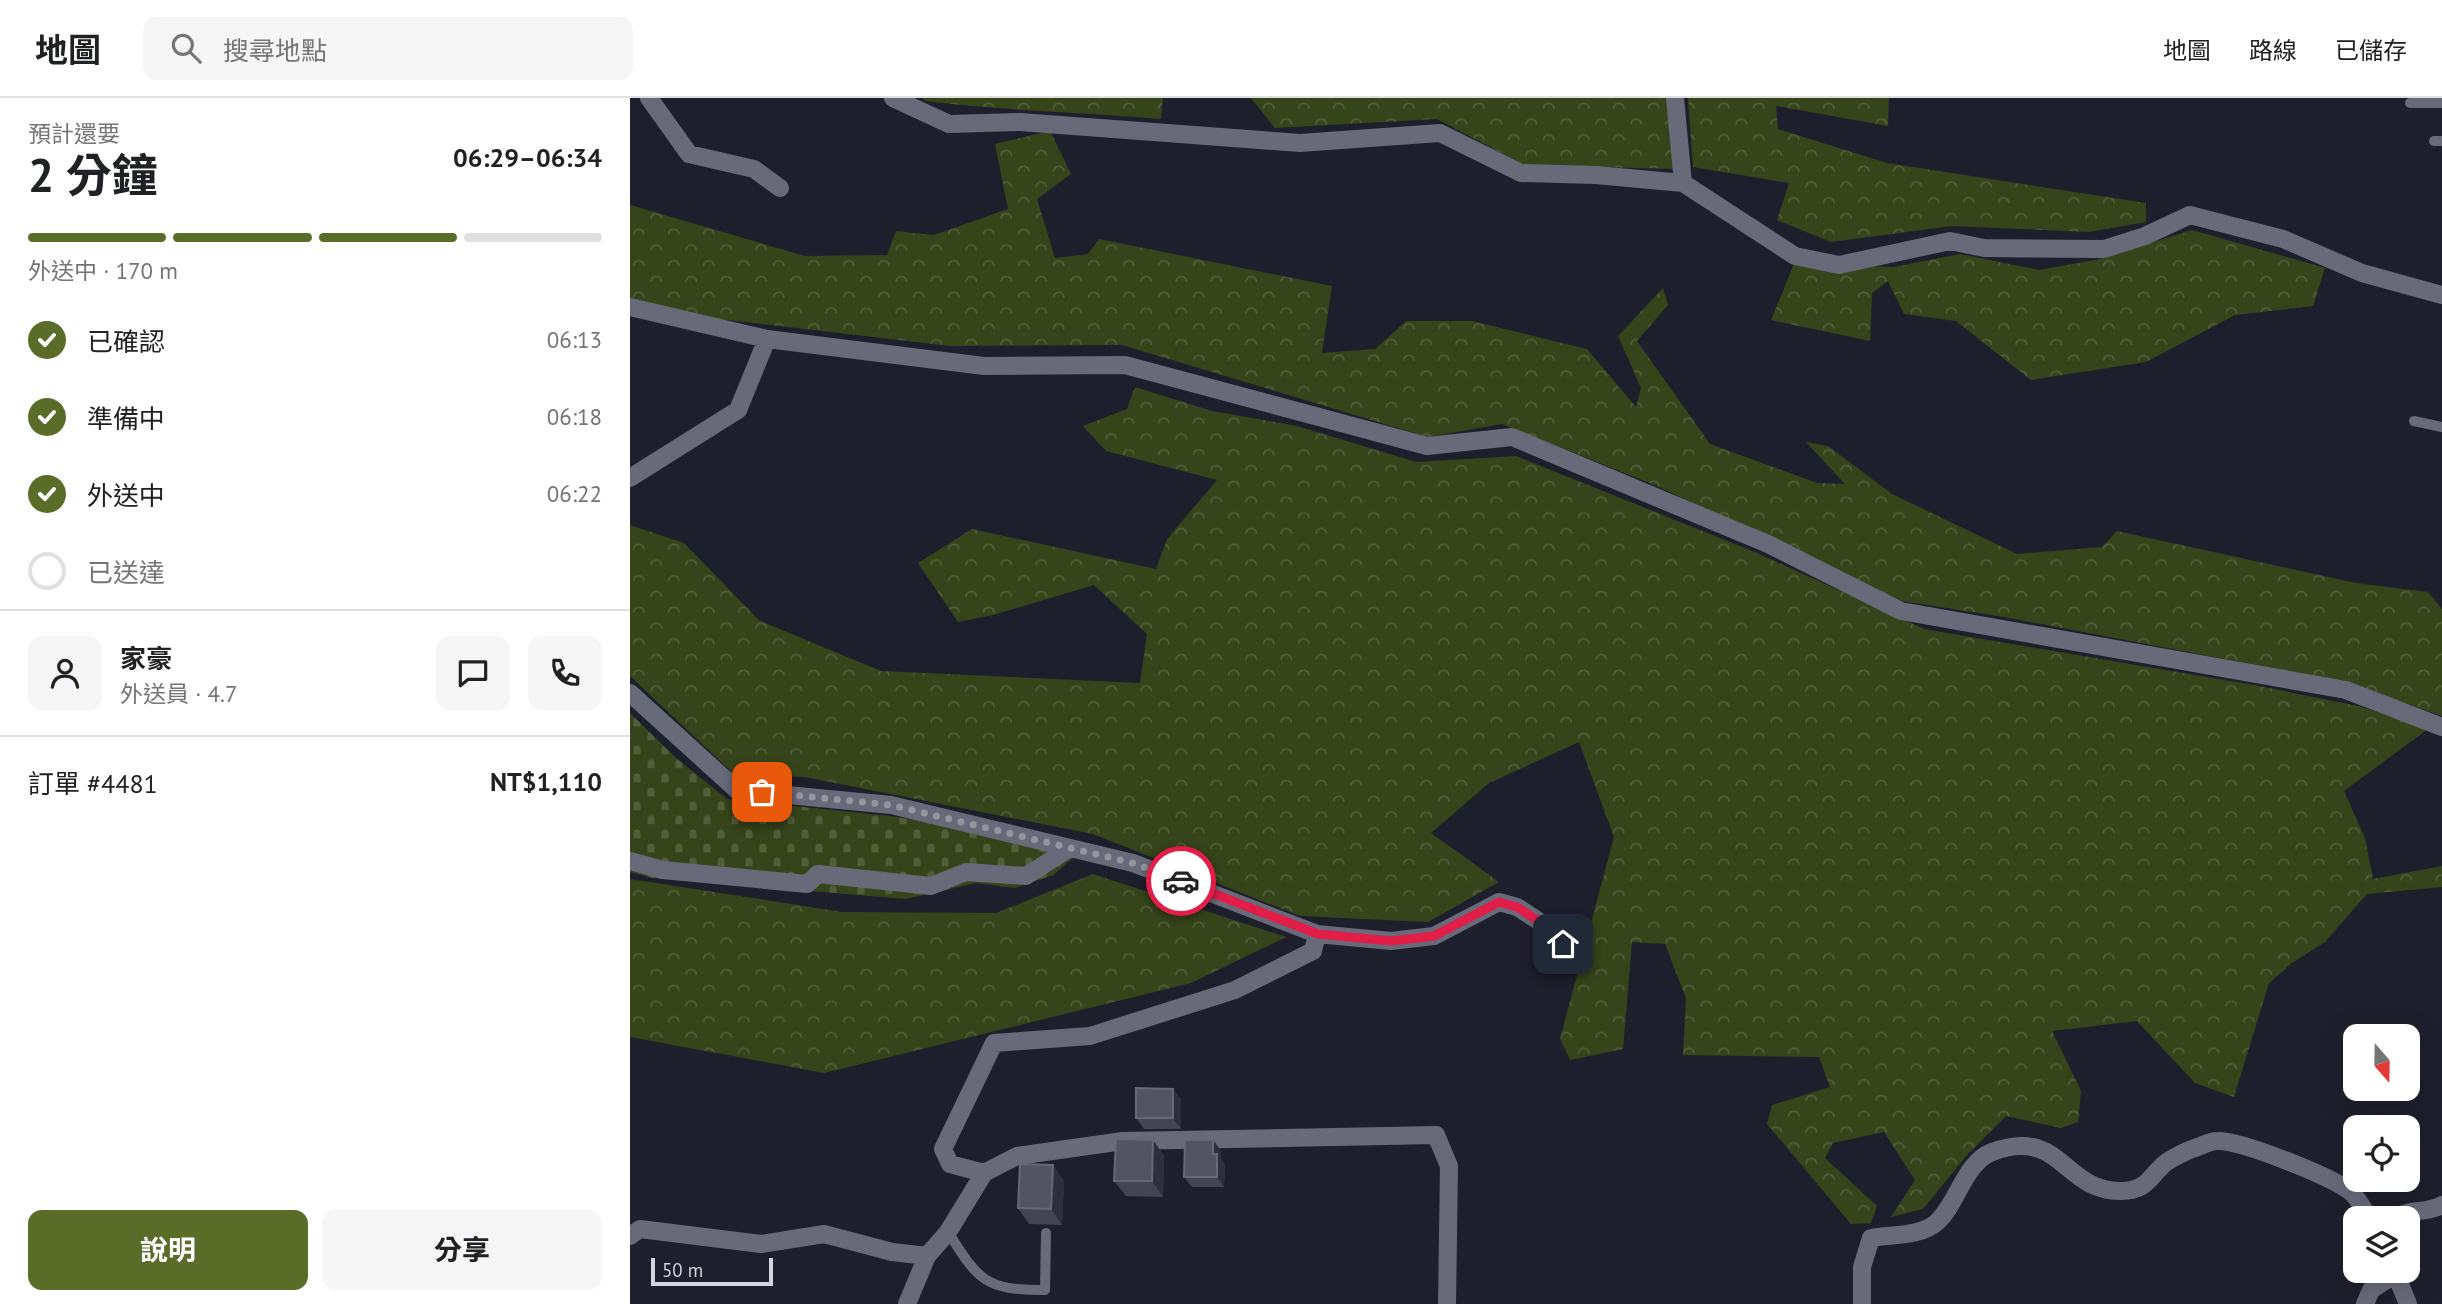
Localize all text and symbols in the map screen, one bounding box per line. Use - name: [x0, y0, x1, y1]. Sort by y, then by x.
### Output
- search box: [143, 17, 633, 80]
- text: 地圖: [35, 28, 101, 71]
- icon: search: [167, 29, 205, 67]
- text: 搜尋地點: [223, 34, 327, 67]
- text: 地圖: [2163, 35, 2211, 66]
- text: 路線: [2249, 35, 2297, 66]
- text: 已儲存: [2335, 35, 2407, 66]
- text: 預計還要: [28, 119, 120, 148]
- text: 06:29–06:34: [453, 141, 602, 174]
- text: 2 分鐘: [28, 145, 158, 205]
- text: 外送中 · 170 m: [28, 256, 178, 285]
- icon: check: [28, 321, 66, 359]
- text: 已確認: [87, 325, 165, 358]
- text: 06:13: [547, 325, 602, 354]
- icon: check: [28, 398, 66, 436]
- text: 準備中: [87, 402, 165, 435]
- text: 06:18: [547, 402, 602, 431]
- icon: check: [28, 475, 66, 513]
- text: 外送中: [87, 479, 165, 512]
- text: 06:22: [547, 479, 602, 508]
- text: 已送達: [87, 556, 165, 589]
- button: person: [28, 636, 102, 710]
- button: chat: [436, 636, 510, 710]
- button: phone: [528, 636, 602, 710]
- text: 家豪: [120, 642, 172, 675]
- text: 外送員 · 4.7: [120, 679, 237, 708]
- pin: [732, 762, 792, 822]
- text: NT$1,110: [490, 765, 602, 798]
- text: 訂單 #4481: [28, 767, 158, 800]
- icon: bag: [743, 773, 781, 811]
- courier: [1146, 846, 1216, 916]
- icon: car: [1162, 862, 1200, 900]
- pin: [1533, 914, 1593, 974]
- icon: home: [1544, 925, 1582, 963]
- north arrow: [2343, 1024, 2420, 1101]
- map controls: [2343, 1024, 2420, 1283]
- button: locate: [2343, 1115, 2420, 1192]
- button: layers: [2343, 1206, 2420, 1283]
- button: 說明: [28, 1210, 308, 1290]
- button: 分享: [322, 1210, 602, 1290]
- scale bar: [651, 1255, 774, 1287]
- text: 50 m: [662, 1258, 703, 1282]

